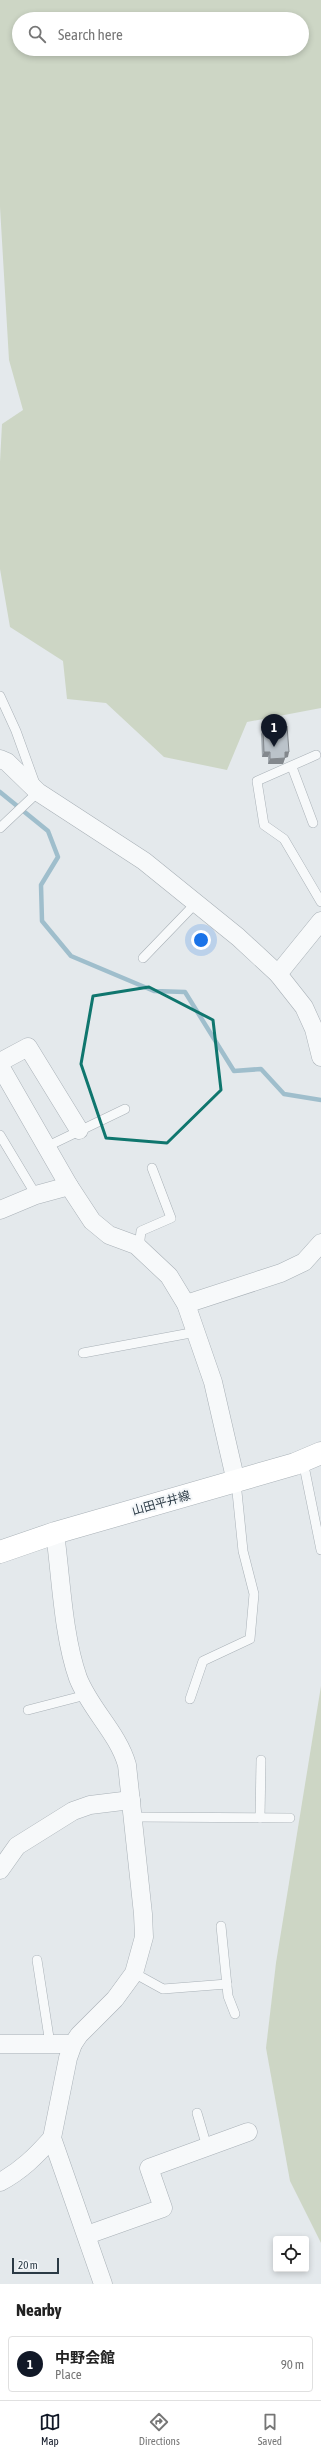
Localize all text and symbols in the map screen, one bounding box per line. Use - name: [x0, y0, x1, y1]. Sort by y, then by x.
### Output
- search box: [12, 12, 309, 56]
- icon: search: [26, 23, 48, 45]
- text: Search here: [58, 26, 123, 43]
- pin: 1: [261, 714, 287, 747]
- your location: [191, 930, 211, 950]
- street label: 山田平井線: [130, 1488, 192, 1518]
- map controls: [273, 2236, 309, 2272]
- button: locate: [273, 2236, 309, 2272]
- scale bar: [12, 2256, 59, 2275]
- text: 20 m: [18, 2259, 38, 2271]
- text: Nearby: [16, 2300, 62, 2320]
- text: 中野会館: [55, 2349, 115, 2366]
- text: 1: [27, 2357, 33, 2372]
- text: 90 m: [281, 2357, 304, 2372]
- text: Place: [55, 2367, 82, 2382]
- tab: Map: [39, 2411, 61, 2447]
- tab: Directions: [139, 2411, 180, 2447]
- tab: Saved: [258, 2411, 282, 2447]

